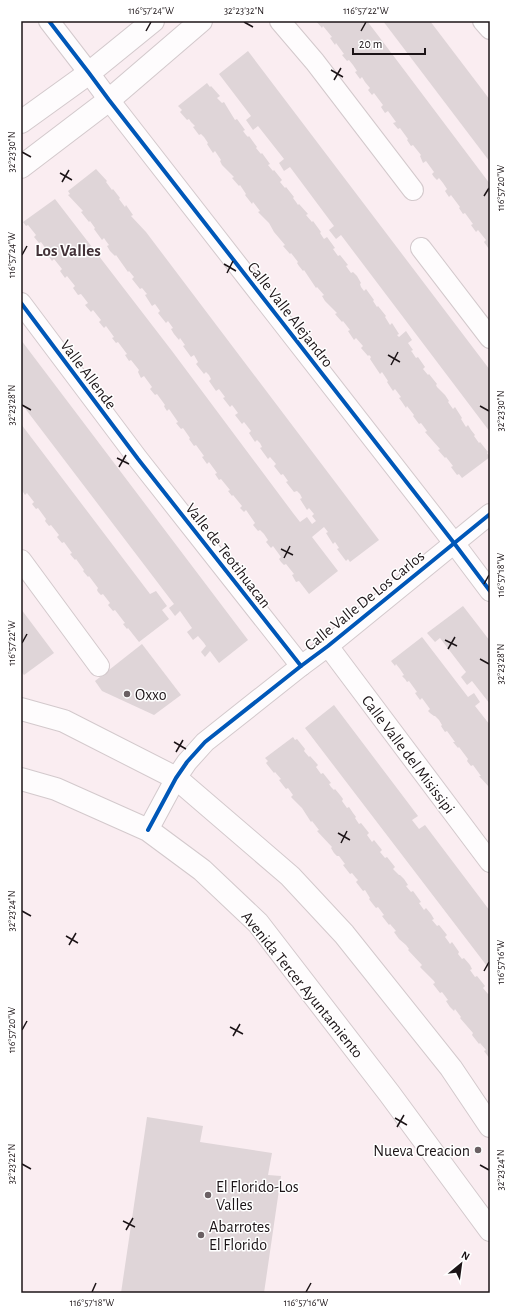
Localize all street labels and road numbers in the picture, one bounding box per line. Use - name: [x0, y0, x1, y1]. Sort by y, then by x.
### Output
- street label: Calle Valle Alejandro: [243, 259, 336, 371]
- street label: Valle Allende: [57, 337, 119, 412]
- street label: Valle de Teotihuacan: [182, 500, 274, 611]
- street label: Calle Valle De Los Carlos: [302, 548, 428, 654]
- street label: Calle Valle del Misissipi: [359, 693, 458, 817]
- street label: Avenida Tercer Ayuntamiento: [238, 908, 366, 1062]

